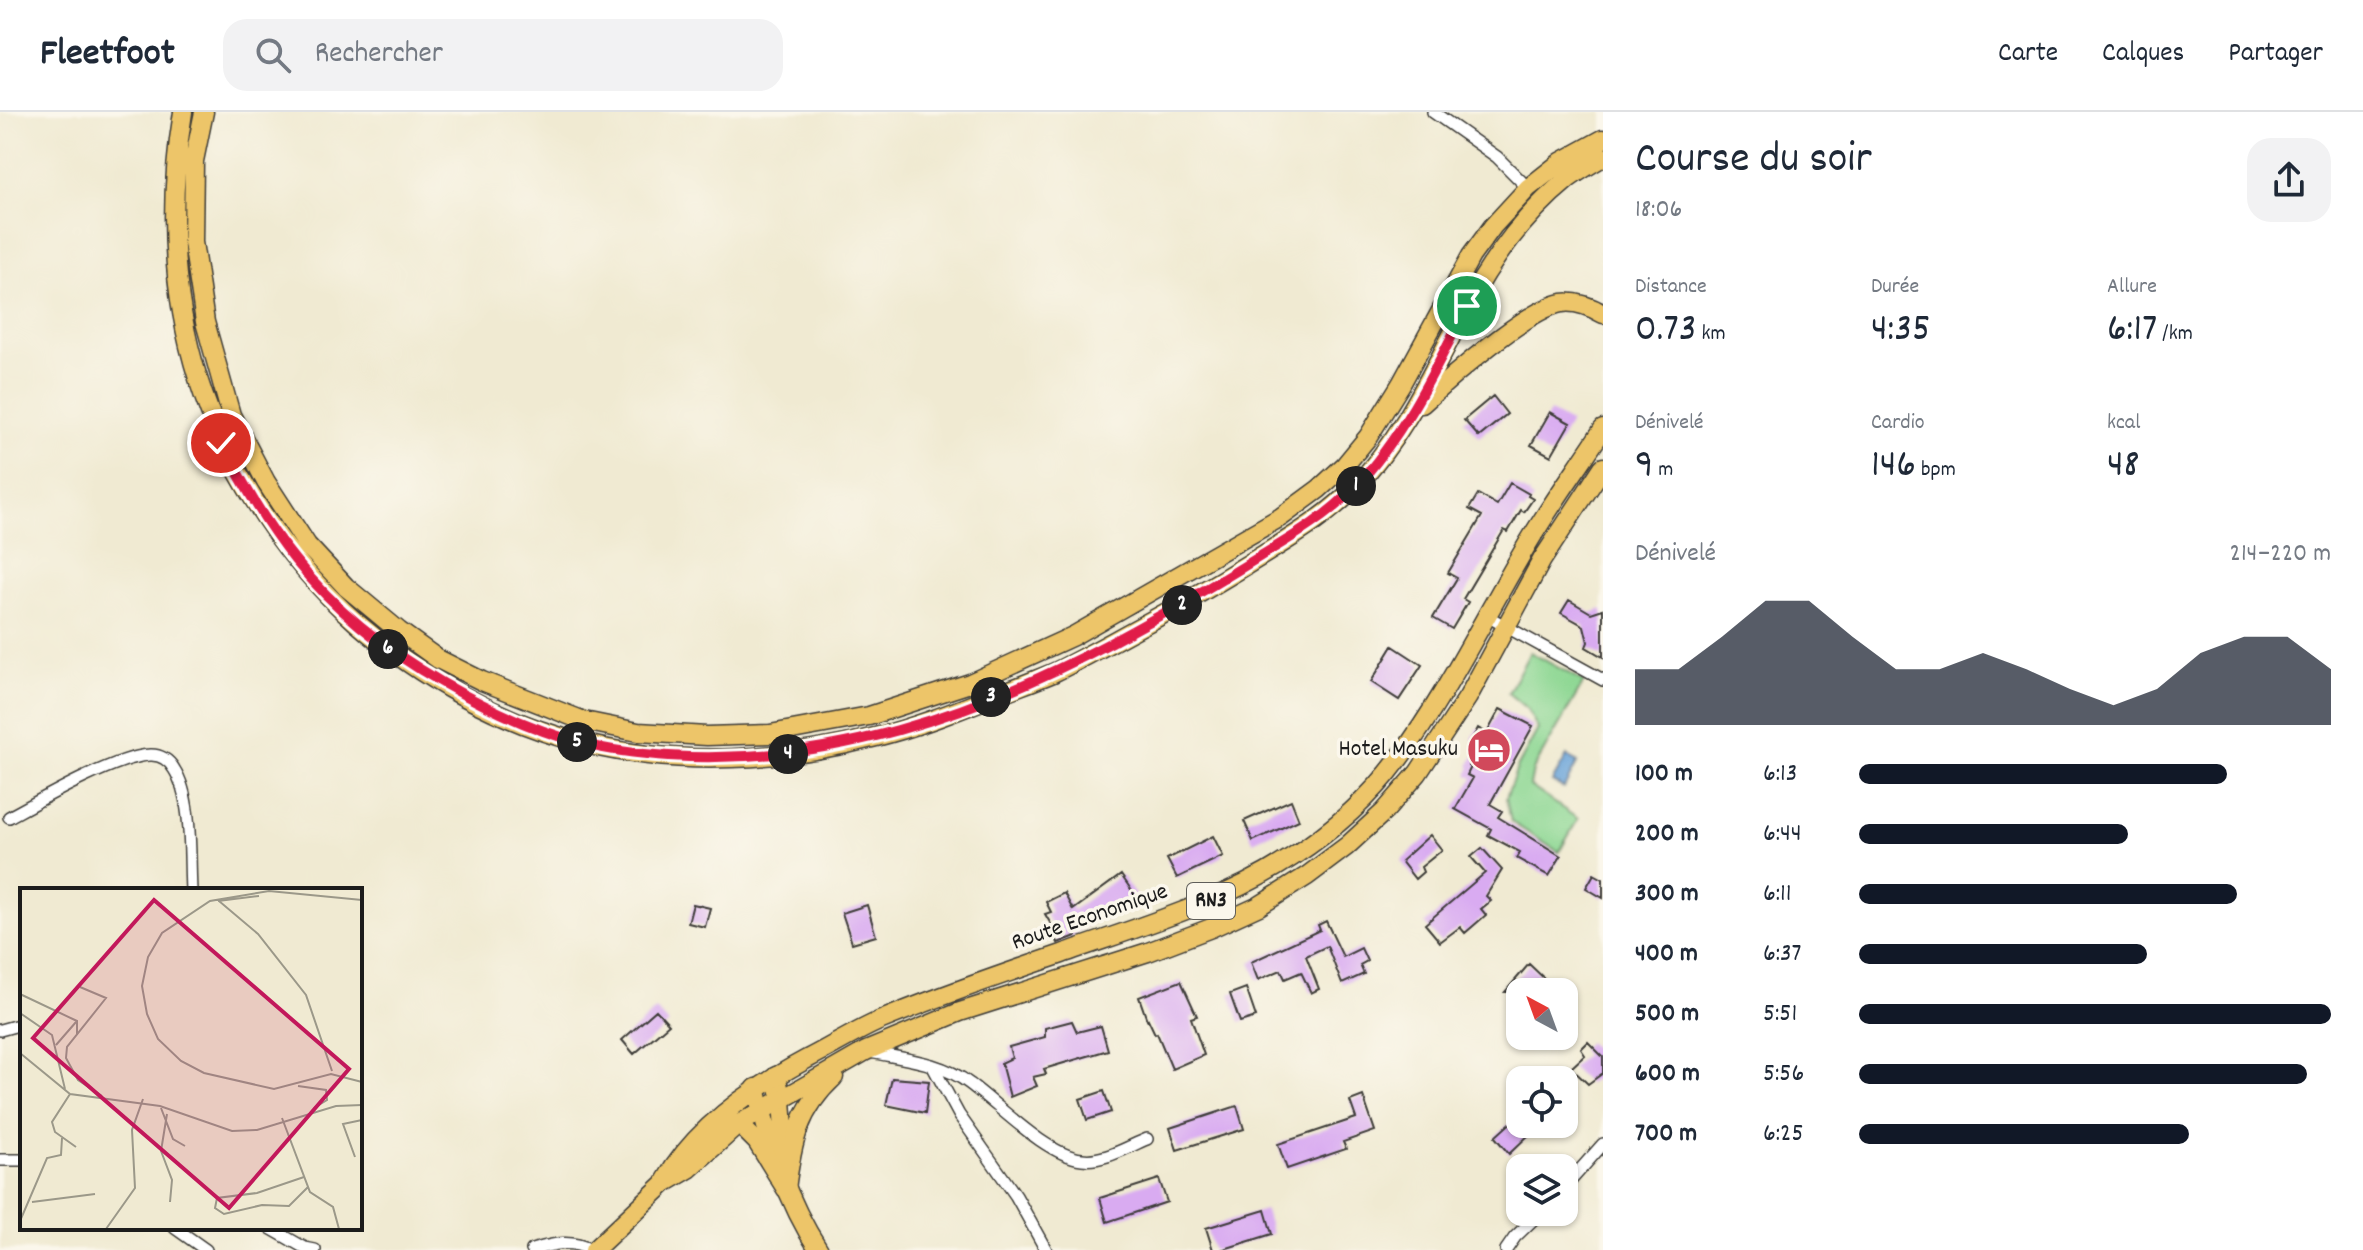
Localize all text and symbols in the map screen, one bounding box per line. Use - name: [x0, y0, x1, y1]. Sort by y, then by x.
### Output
- search box: [223, 19, 783, 91]
- text: Fleetfoot: [40, 28, 175, 83]
- icon: search: [251, 33, 295, 77]
- text: Rechercher: [315, 34, 443, 77]
- text: Carte: [1998, 35, 2058, 75]
- text: Calques: [2102, 35, 2184, 75]
- text: Partager: [2228, 35, 2323, 75]
- text: Course du soir: [1635, 130, 1872, 193]
- button: share: [2247, 138, 2331, 222]
- text: 18:06: [1635, 192, 1682, 229]
- pin: [1433, 272, 1501, 340]
- text: Distance: [1635, 272, 1707, 303]
- text: Durée: [1871, 272, 1919, 303]
- text: Allure: [2107, 272, 2157, 303]
- icon: arrive: [1445, 284, 1489, 328]
- text: 0.73: [1635, 303, 1697, 360]
- text: 4:35: [1871, 303, 1931, 360]
- text: 6:17: [2107, 303, 2157, 360]
- text: km: [1697, 319, 1726, 350]
- text: /km: [2157, 319, 2193, 350]
- text: Dénivelé: [1635, 408, 1704, 439]
- text: Cardio: [1871, 408, 1924, 439]
- text: kcal: [2107, 408, 2140, 439]
- pin: [187, 409, 255, 477]
- icon: check: [199, 421, 243, 465]
- text: 9: [1635, 439, 1653, 496]
- text: 146: [1871, 439, 1916, 496]
- text: 48: [2107, 439, 2140, 496]
- text: m: [1653, 455, 1673, 486]
- text: bpm: [1916, 455, 1956, 486]
- pin: 1: [1336, 466, 1376, 506]
- text: 1: [1354, 470, 1358, 501]
- text: Dénivelé: [1635, 536, 1716, 573]
- text: 214–220 m: [2230, 536, 2331, 573]
- pin: 2: [1162, 585, 1202, 625]
- text: 2: [1177, 589, 1187, 620]
- pin: 6: [368, 629, 408, 669]
- text: 6: [383, 633, 393, 664]
- pin: 3: [971, 677, 1011, 717]
- text: 3: [986, 681, 996, 712]
- pin: 5: [557, 722, 597, 762]
- text: 5: [572, 726, 582, 757]
- hotel icon: Hotel Masuku: [1465, 726, 1513, 774]
- place label: Hotel Masuku: [1338, 733, 1458, 767]
- pin: 4: [768, 734, 808, 774]
- text: 4: [783, 738, 793, 769]
- text: 100 m: [1635, 756, 1693, 793]
- text: 6:13: [1763, 756, 1797, 793]
- text: 200 m: [1635, 816, 1699, 853]
- text: 6:44: [1763, 816, 1802, 853]
- street label: Route Economique: [1007, 875, 1173, 961]
- text: 300 m: [1635, 876, 1699, 913]
- text: 6:11: [1763, 876, 1791, 913]
- road number: RN3: [1187, 883, 1235, 919]
- inset map: [20, 888, 362, 1230]
- text: 400 m: [1635, 936, 1698, 973]
- text: 6:37: [1763, 936, 1802, 973]
- north arrow: [1506, 978, 1578, 1050]
- map controls: [1506, 978, 1578, 1226]
- text: 500 m: [1635, 996, 1699, 1033]
- text: 5:51: [1763, 996, 1797, 1033]
- text: 600 m: [1635, 1056, 1700, 1093]
- text: 5:56: [1763, 1056, 1804, 1093]
- button: locate: [1506, 1066, 1578, 1138]
- text: 700 m: [1635, 1116, 1697, 1153]
- text: 6:25: [1763, 1116, 1803, 1153]
- button: layers: [1506, 1154, 1578, 1226]

